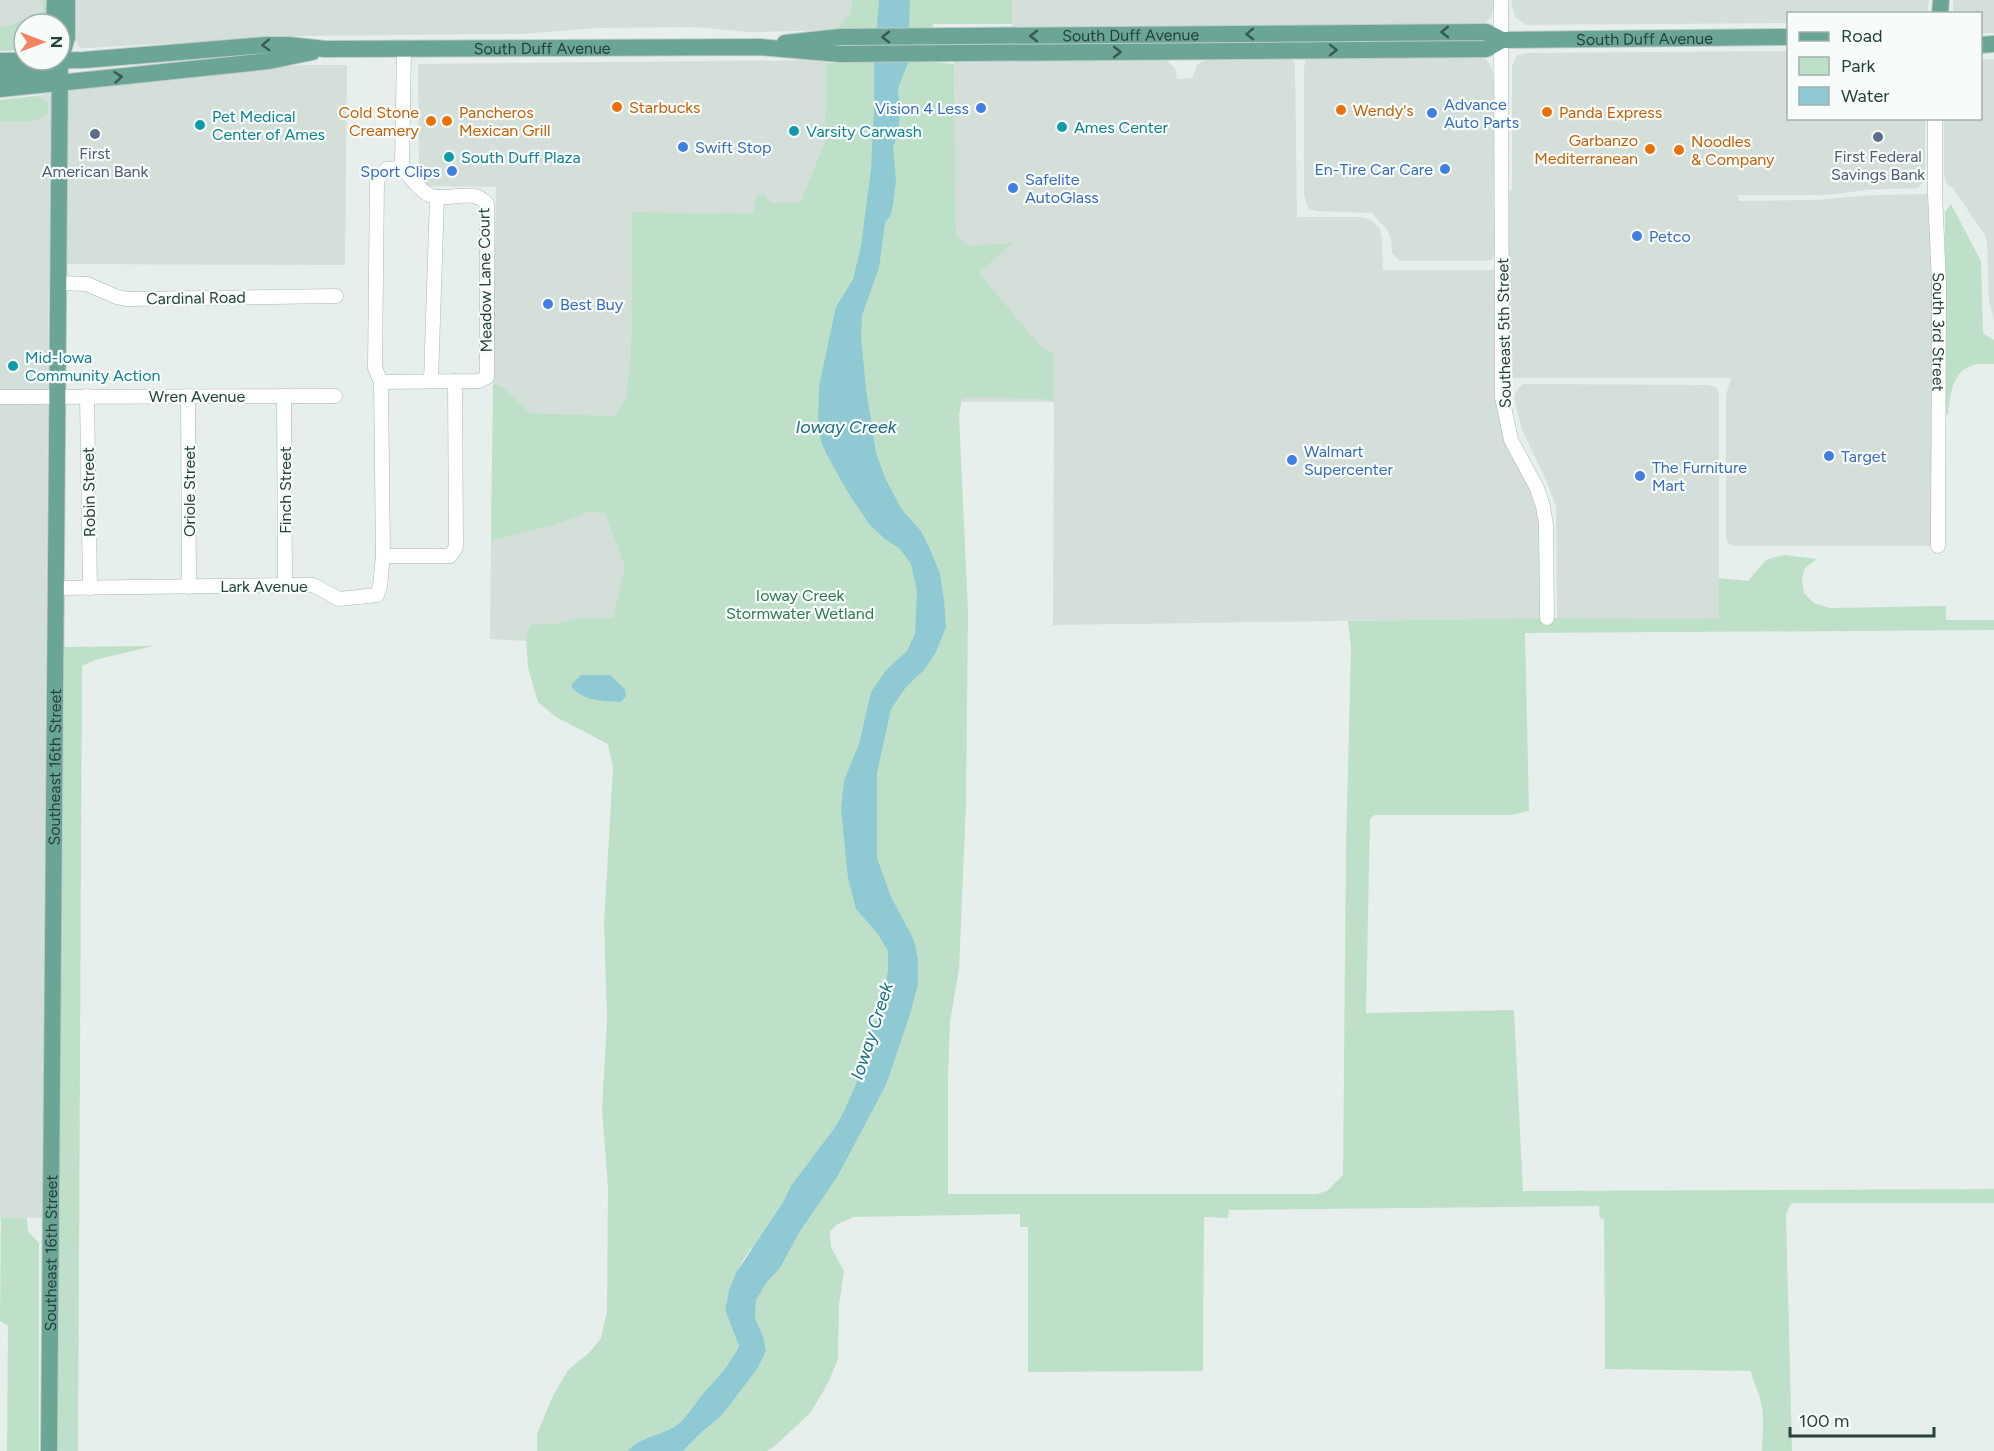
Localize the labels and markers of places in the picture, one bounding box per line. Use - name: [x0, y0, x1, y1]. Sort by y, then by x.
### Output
- place label: Advance Auto Parts: [1444, 95, 1519, 132]
- place label: Starbucks: [629, 98, 701, 117]
- place label: Vision 4 Less: [875, 99, 969, 118]
- marker: Starbucks: [610, 100, 624, 114]
- marker: Vision 4 Less: [974, 101, 988, 115]
- place label: Wendy's: [1353, 101, 1414, 120]
- place label: Cold Stone Creamery: [339, 103, 420, 140]
- place label: Pancheros Mexican Grill: [459, 103, 551, 140]
- marker: Wendy's: [1334, 103, 1348, 117]
- place label: Panda Express: [1559, 103, 1662, 122]
- marker: Panda Express: [1540, 105, 1554, 119]
- marker: Advance Auto Parts: [1425, 106, 1439, 120]
- place label: Pet Medical Center of Ames: [212, 107, 325, 144]
- marker: Cold Stone Creamery: [424, 114, 438, 128]
- marker: Pancheros Mexican Grill: [440, 114, 454, 128]
- marker: Pet Medical Center of Ames: [193, 118, 207, 132]
- place label: Ames Center: [1074, 118, 1169, 137]
- marker: Ames Center: [1055, 120, 1069, 134]
- place label: Varsity Carwash: [806, 122, 922, 141]
- marker: Varsity Carwash: [787, 124, 801, 138]
- marker: First American Bank: [88, 127, 102, 141]
- marker: First Federal Savings Bank: [1871, 130, 1885, 144]
- place label: Garbanzo Mediterranean: [1534, 131, 1638, 168]
- place label: Noodles & Company: [1691, 132, 1775, 169]
- place label: Swift Stop: [695, 138, 772, 157]
- marker: Swift Stop: [676, 140, 690, 154]
- marker: Garbanzo Mediterranean: [1643, 142, 1657, 156]
- marker: Noodles & Company: [1672, 143, 1686, 157]
- place label: First American Bank: [42, 144, 149, 181]
- place label: First Federal Savings Bank: [1831, 147, 1925, 184]
- place label: South Duff Plaza: [461, 148, 581, 167]
- marker: South Duff Plaza: [442, 150, 456, 164]
- place label: En-Tire Car Care: [1314, 160, 1433, 179]
- place label: Sport Clips: [360, 162, 440, 181]
- marker: En-Tire Car Care: [1438, 162, 1452, 176]
- marker: Sport Clips: [445, 164, 459, 178]
- place label: Safelite AutoGlass: [1025, 170, 1099, 207]
- marker: Safelite AutoGlass: [1006, 181, 1020, 195]
- place label: Petco: [1649, 227, 1691, 246]
- marker: Petco: [1630, 229, 1644, 243]
- place label: Best Buy: [560, 295, 624, 314]
- marker: Best Buy: [541, 297, 555, 311]
- place label: Mid-Iowa Community Action: [25, 348, 160, 385]
- marker: Mid-Iowa Community Action: [6, 359, 20, 373]
- place label: Walmart Supercenter: [1304, 442, 1393, 479]
- place label: Target: [1841, 447, 1887, 466]
- marker: Target: [1822, 449, 1836, 463]
- marker: Walmart Supercenter: [1285, 453, 1299, 467]
- place label: The Furniture Mart: [1652, 458, 1747, 495]
- marker: The Furniture Mart: [1633, 469, 1647, 483]

